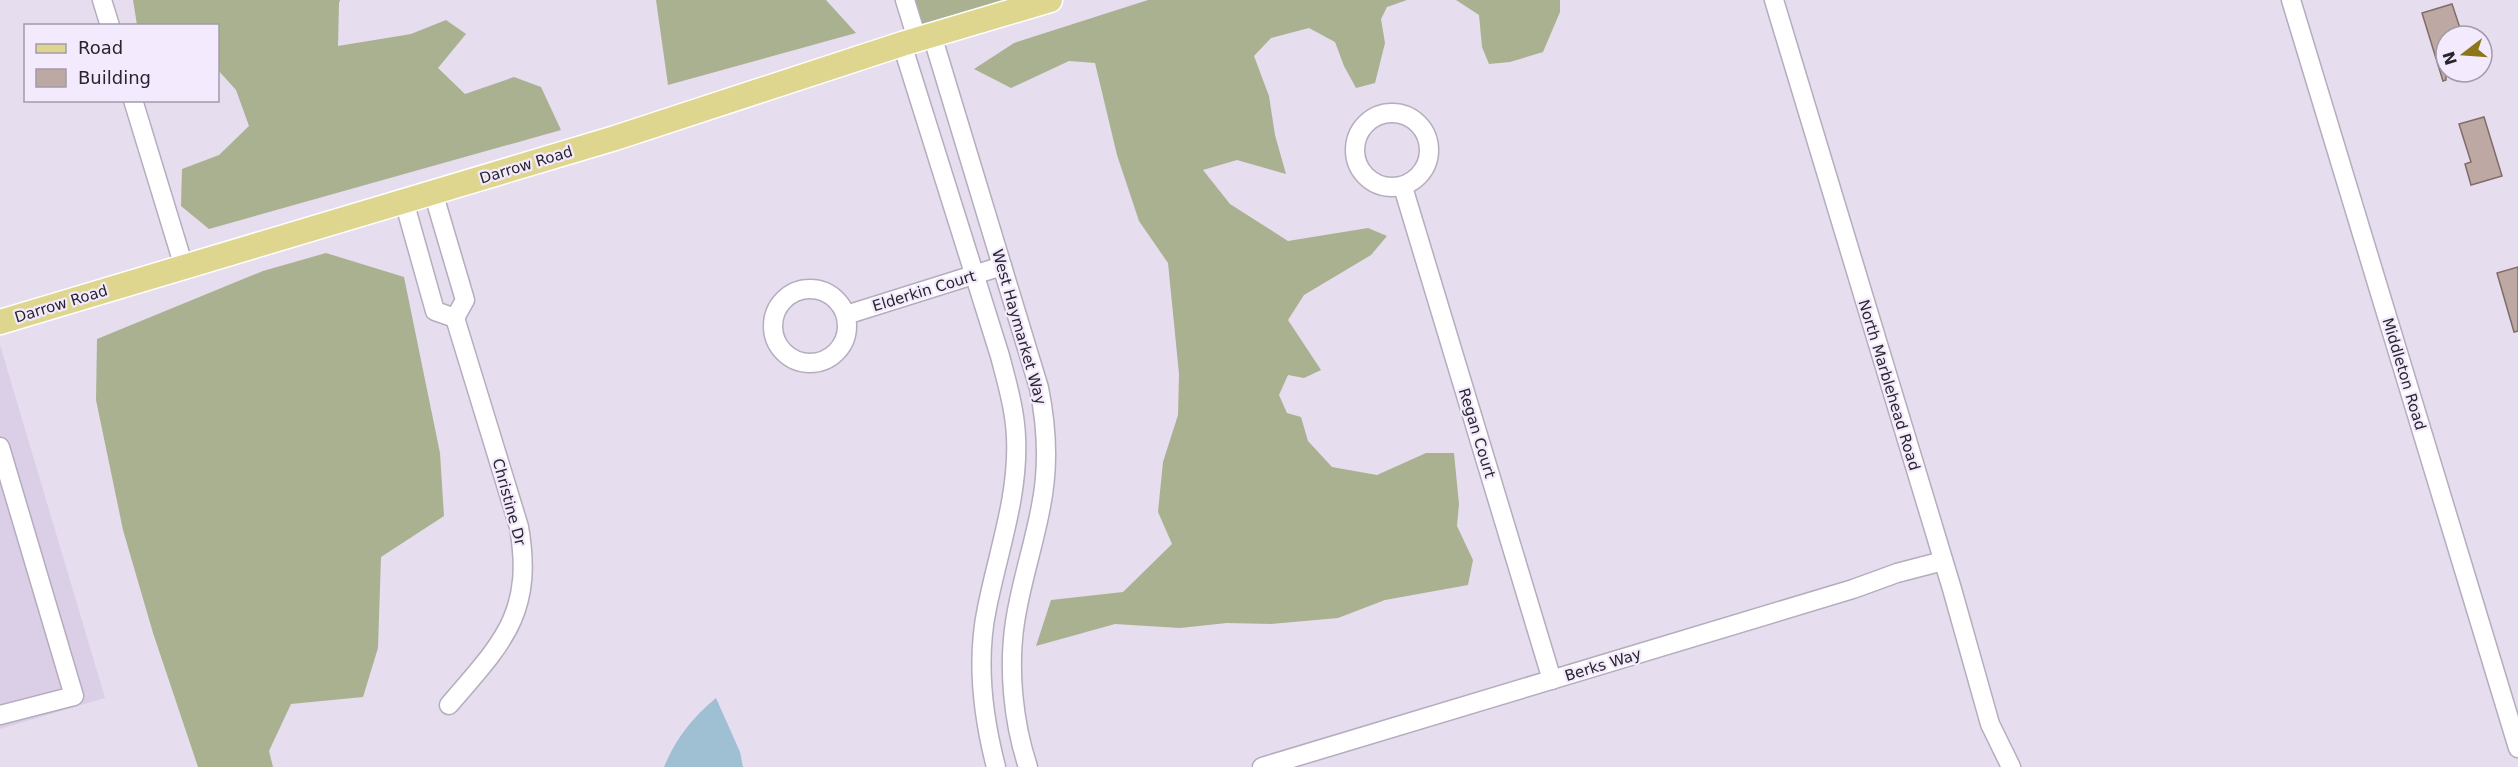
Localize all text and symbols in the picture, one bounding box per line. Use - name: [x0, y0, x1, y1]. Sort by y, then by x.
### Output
- legend: [24, 24, 219, 102]
- north arrow: [2434, 24, 2494, 84]
- text: Road: [78, 37, 123, 58]
- text: N: [2439, 49, 2461, 67]
- text: Building: [78, 67, 151, 88]
- street label: Darrow Road: [477, 142, 575, 188]
- street label: West Haymarket Way: [988, 247, 1050, 407]
- street label: Elderkin Court: [870, 267, 978, 315]
- street label: Darrow Road: [12, 281, 110, 327]
- street label: North Marblehead Road: [1854, 297, 1924, 473]
- street label: Middleton Road: [2378, 316, 2430, 432]
- street label: Regan Court: [1455, 386, 1499, 480]
- street label: Christine Dr: [489, 456, 529, 548]
- street label: Berks Way: [1563, 645, 1643, 685]

